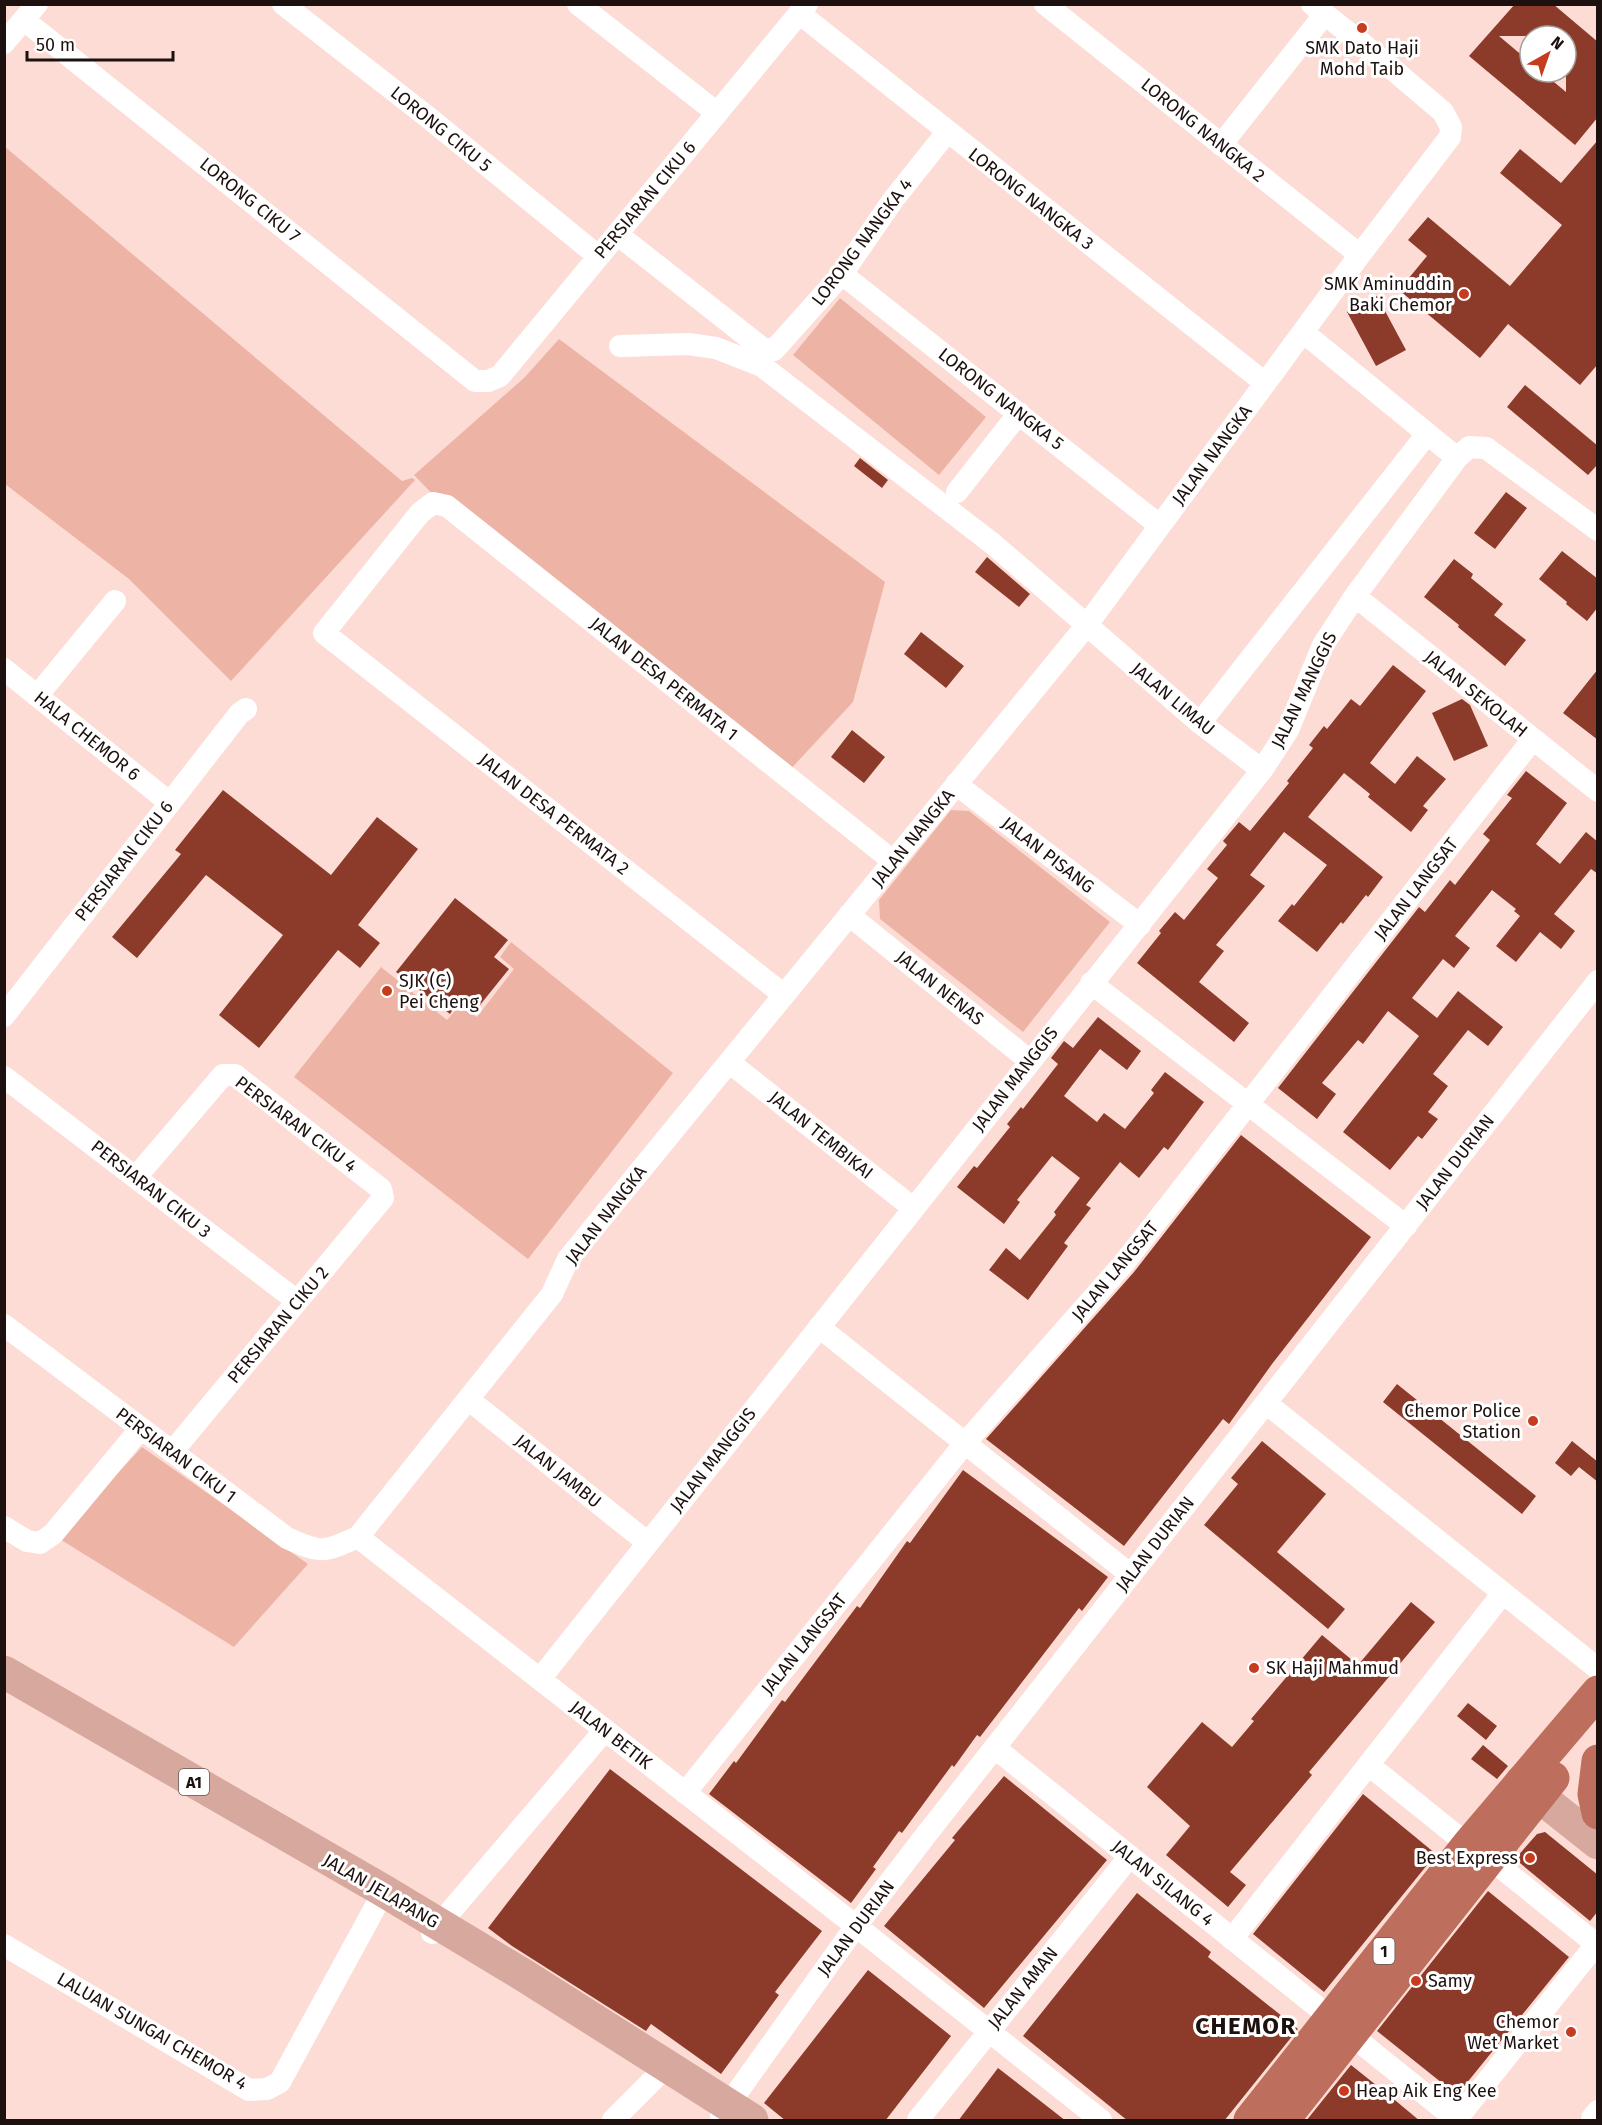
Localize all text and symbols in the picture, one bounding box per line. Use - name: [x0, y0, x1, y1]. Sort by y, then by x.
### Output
- marker: SMK Dato Haji Mohd Taib: [1355, 21, 1369, 35]
- scale bar: [27, 24, 172, 62]
- north arrow: [1518, 24, 1578, 84]
- text: N: [1547, 32, 1567, 54]
- text: 50 m: [36, 34, 75, 56]
- place label: SMK Dato Haji Mohd Taib: [1305, 37, 1419, 80]
- street label: LORONG NANGKA 2: [1137, 73, 1269, 187]
- street label: LORONG CIKU 5: [386, 81, 496, 177]
- street label: PERSIARAN CIKU 6: [589, 137, 701, 263]
- street label: LORONG NANGKA 3: [964, 143, 1098, 255]
- street label: LORONG CIKU 7: [195, 153, 305, 247]
- street label: LORONG NANGKA 4: [807, 174, 917, 310]
- place label: SMK Aminuddin Baki Chemor: [1324, 273, 1452, 316]
- marker: SMK Aminuddin Baki Chemor: [1457, 287, 1471, 301]
- street label: LORONG NANGKA 5: [934, 343, 1068, 455]
- street label: JALAN NANGKA: [1167, 400, 1257, 509]
- street label: JALAN DESA PERMATA 1: [586, 613, 742, 745]
- street label: JALAN MANGGIS: [1266, 628, 1342, 752]
- street label: JALAN SEKOLAH: [1420, 646, 1532, 742]
- street label: JALAN LIMAU: [1127, 658, 1219, 740]
- street label: HALA CHEMOR 6: [30, 687, 144, 785]
- street label: JALAN DESA PERMATA 2: [474, 748, 634, 880]
- street label: JALAN NANGKA: [867, 784, 960, 891]
- street label: PERSIARAN CIKU 6: [70, 796, 178, 926]
- street label: JALAN PISANG: [997, 812, 1099, 898]
- street label: JALAN LANGSAT: [1369, 833, 1463, 944]
- street label: JALAN NENAS: [892, 946, 988, 1030]
- place label: SJK (C) Pei Cheng: [399, 970, 479, 1013]
- marker: SJK (C) Pei Cheng: [380, 984, 394, 998]
- street label: JALAN MANGGIS: [967, 1022, 1063, 1136]
- street label: PERSIARAN CIKU 4: [231, 1071, 362, 1177]
- street label: JALAN TEMBIKAI: [765, 1086, 877, 1184]
- street label: JALAN DURIAN: [1411, 1110, 1499, 1214]
- street label: PERSIARAN CIKU 3: [87, 1135, 215, 1243]
- street label: JALAN NANGKA: [561, 1161, 652, 1269]
- street label: JALAN LANGSAT: [1067, 1216, 1164, 1325]
- street label: PERSIARAN CIKU 2: [223, 1262, 333, 1388]
- place label: Chemor Police Station: [1404, 1400, 1521, 1443]
- street label: PERSIARAN CIKU 1: [112, 1403, 240, 1507]
- street label: JALAN MANGGIS: [665, 1403, 761, 1517]
- marker: Chemor Police Station: [1526, 1414, 1540, 1428]
- street label: JALAN JAMBU: [510, 1429, 606, 1513]
- street label: JALAN DURIAN: [1111, 1492, 1199, 1596]
- street label: JALAN LANGSAT: [757, 1589, 852, 1699]
- place label: SK Haji Mahmud: [1266, 1657, 1399, 1679]
- marker: SK Haji Mahmud: [1247, 1661, 1261, 1675]
- street label: JALAN BETIK: [566, 1696, 657, 1774]
- road number: A1: [179, 1769, 209, 1795]
- street label: JALAN SILANG 4: [1108, 1835, 1219, 1931]
- place label: Best Express: [1416, 1847, 1518, 1869]
- street label: JALAN JELAPANG: [319, 1849, 443, 1933]
- marker: Best Express: [1523, 1851, 1537, 1865]
- street label: JALAN DURIAN: [813, 1876, 899, 1980]
- road number: 1: [1374, 1938, 1394, 1964]
- street label: JALAN AMAN: [983, 1943, 1063, 2033]
- street label: LALUAN SUNGAI CHEMOR 4: [53, 1967, 251, 2095]
- place label: Samy: [1428, 1970, 1472, 1992]
- marker: Samy: [1409, 1974, 1423, 1988]
- place label: Chemor Wet Market: [1467, 2011, 1559, 2054]
- district label: CHEMOR: [1195, 2012, 1297, 2040]
- marker: Chemor Wet Market: [1564, 2025, 1578, 2039]
- place label: Heap Aik Eng Kee: [1356, 2080, 1497, 2102]
- marker: Heap Aik Eng Kee: [1337, 2084, 1351, 2098]

